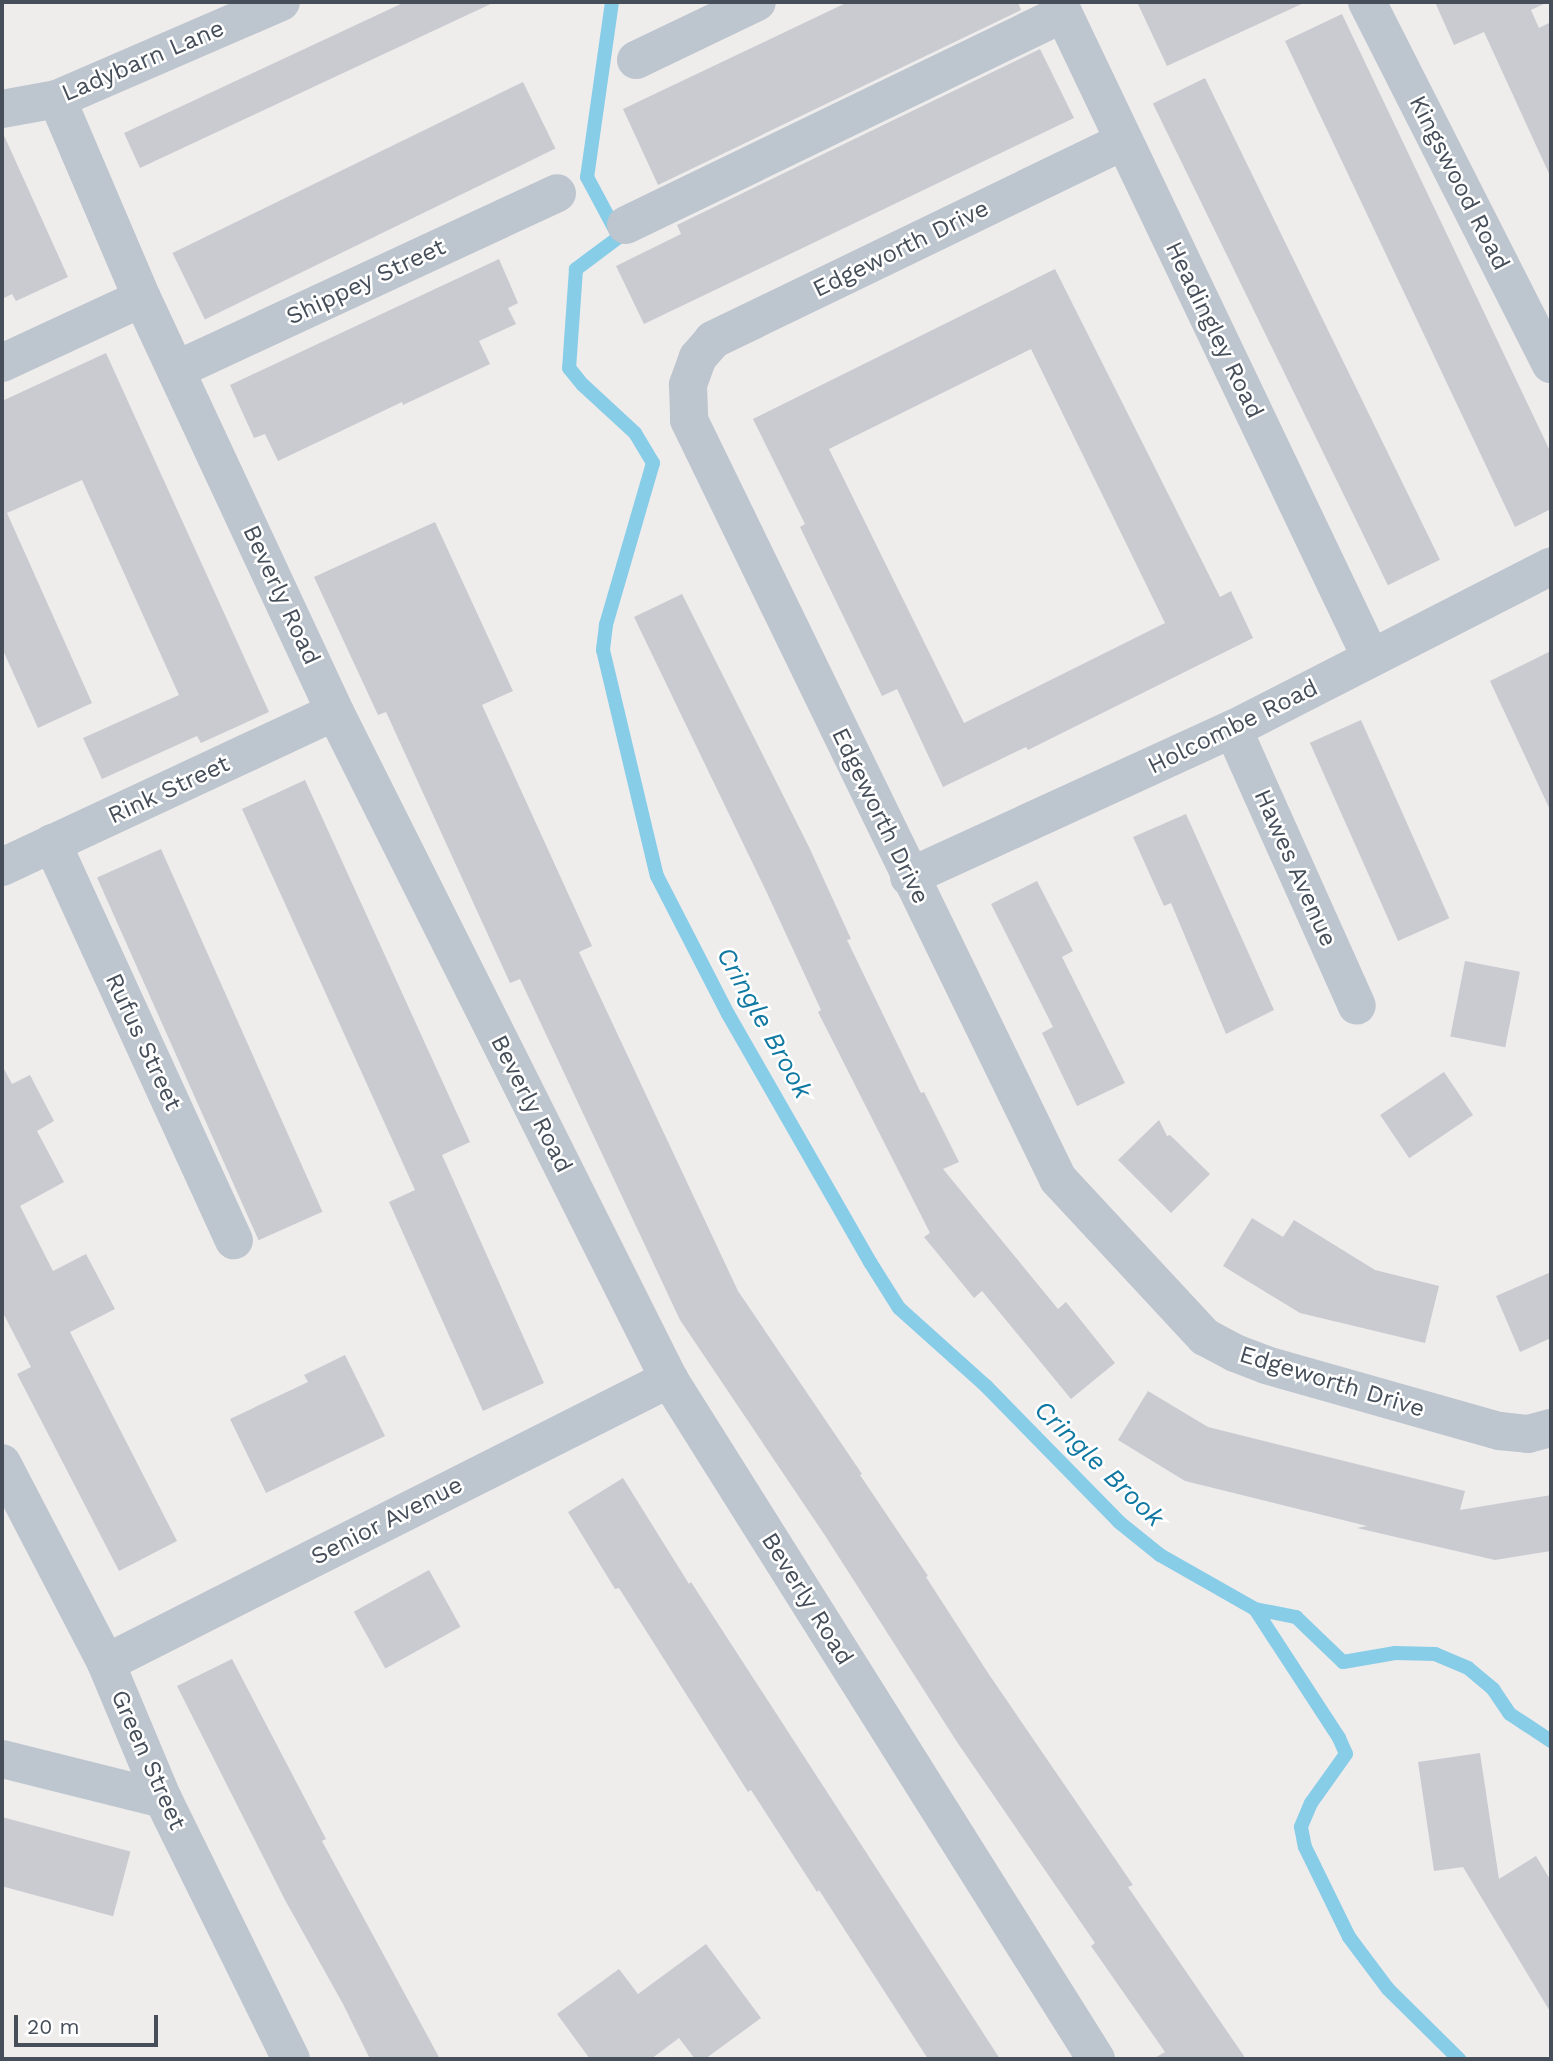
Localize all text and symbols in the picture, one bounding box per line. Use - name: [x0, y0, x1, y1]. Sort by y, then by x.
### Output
- street label: Ladybarn Lane: [58, 14, 228, 108]
- street label: Kingswood Road: [1403, 91, 1515, 275]
- street label: Edgeworth Drive: [808, 194, 994, 304]
- street label: Shippey Street: [282, 232, 450, 332]
- street label: Headingley Road: [1159, 237, 1269, 423]
- street label: Beverly Road: [236, 520, 326, 670]
- street label: Holcombe Road: [1143, 673, 1323, 781]
- street label: Edgeworth Drive: [825, 723, 935, 909]
- street label: Rink Street: [104, 749, 234, 831]
- street label: Hawes Avenue: [1247, 784, 1343, 952]
- water label: Cringle Brook: [709, 942, 819, 1104]
- street label: Rufus Street: [99, 969, 187, 1115]
- street label: Beverly Road: [484, 1030, 578, 1178]
- street label: Edgeworth Drive: [1236, 1340, 1428, 1424]
- water label: Cringle Brook: [1028, 1394, 1170, 1534]
- street label: Senior Avenue: [306, 1470, 468, 1572]
- street label: Beverly Road: [755, 1527, 859, 1671]
- street label: Green Street: [104, 1686, 192, 1834]
- scale bar: [18, 2002, 161, 2046]
- text: 20 m: [27, 2014, 79, 2039]

